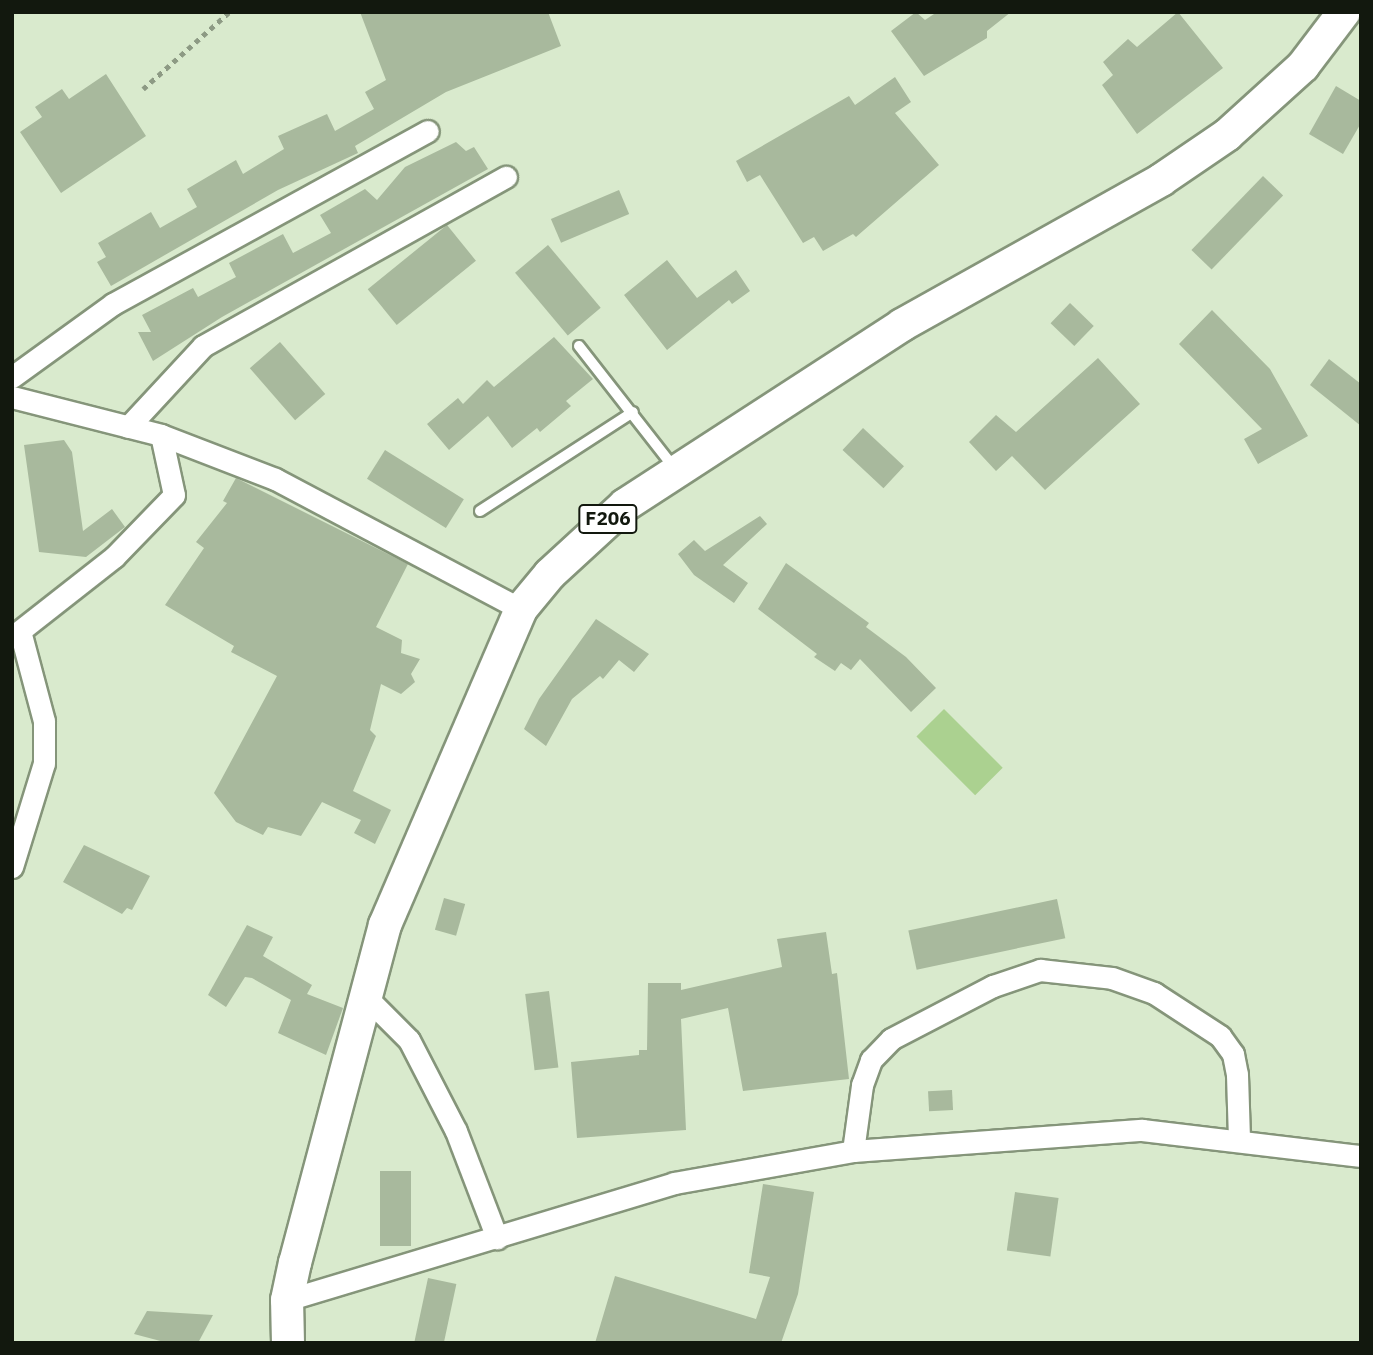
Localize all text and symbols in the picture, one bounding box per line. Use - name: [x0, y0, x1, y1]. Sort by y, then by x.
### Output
- road number: F206: [578, 504, 638, 534]

